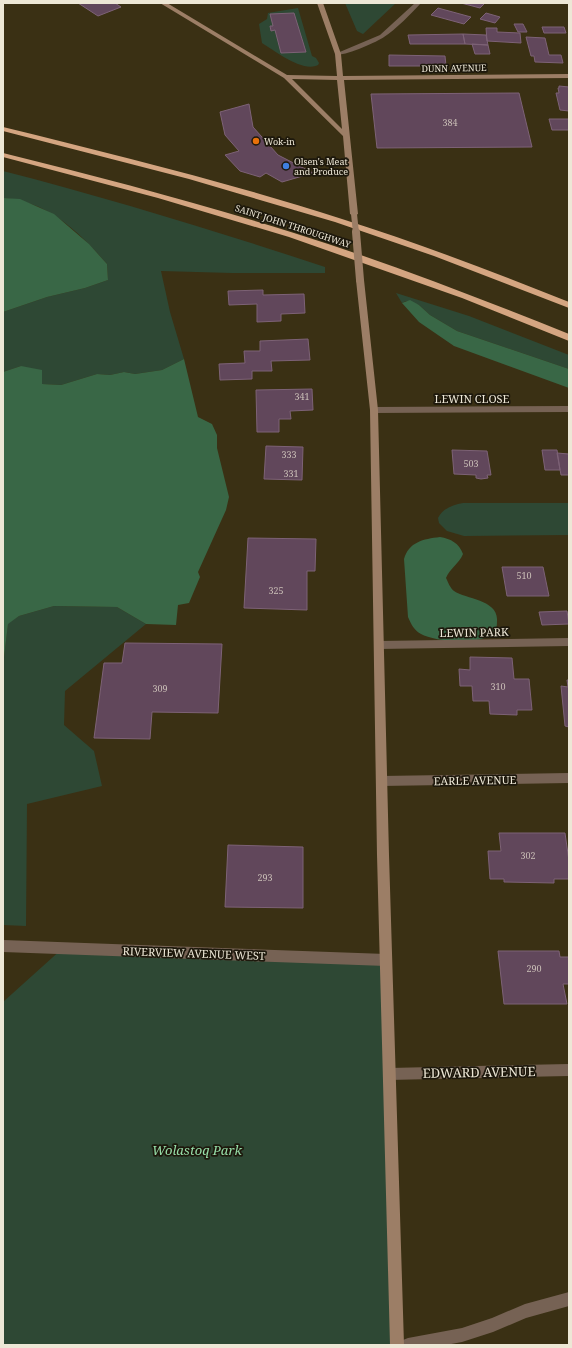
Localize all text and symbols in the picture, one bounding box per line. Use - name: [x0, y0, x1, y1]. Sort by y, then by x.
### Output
- street label: DUNN AVENUE: [421, 61, 487, 75]
- house number: 384: [442, 116, 458, 129]
- place label: Wok-in: [264, 135, 295, 148]
- marker: Wok-in: [251, 136, 261, 146]
- place label: Olsen's Meat and Produce: [294, 155, 348, 178]
- marker: Olsen's Meat and Produce: [281, 161, 291, 171]
- street label: SAINT JOHN THROUGHWAY: [234, 201, 353, 251]
- house number: 341: [294, 390, 310, 403]
- street label: LEWIN CLOSE: [435, 391, 510, 406]
- house number: 333: [281, 448, 297, 461]
- house number: 503: [463, 457, 479, 470]
- house number: 331: [283, 467, 299, 480]
- house number: 510: [516, 569, 532, 582]
- house number: 325: [268, 584, 284, 597]
- street label: LEWIN PARK: [439, 624, 509, 640]
- house number: 310: [490, 680, 506, 693]
- house number: 309: [152, 682, 168, 695]
- street label: EARLE AVENUE: [434, 772, 517, 788]
- house number: 302: [520, 849, 536, 862]
- house number: 293: [257, 871, 273, 884]
- street label: RIVERVIEW AVENUE WEST: [122, 943, 266, 963]
- house number: 290: [526, 962, 542, 975]
- street label: EDWARD AVENUE: [422, 1062, 536, 1082]
- park label: Wolastoq Park: [152, 1141, 242, 1159]

